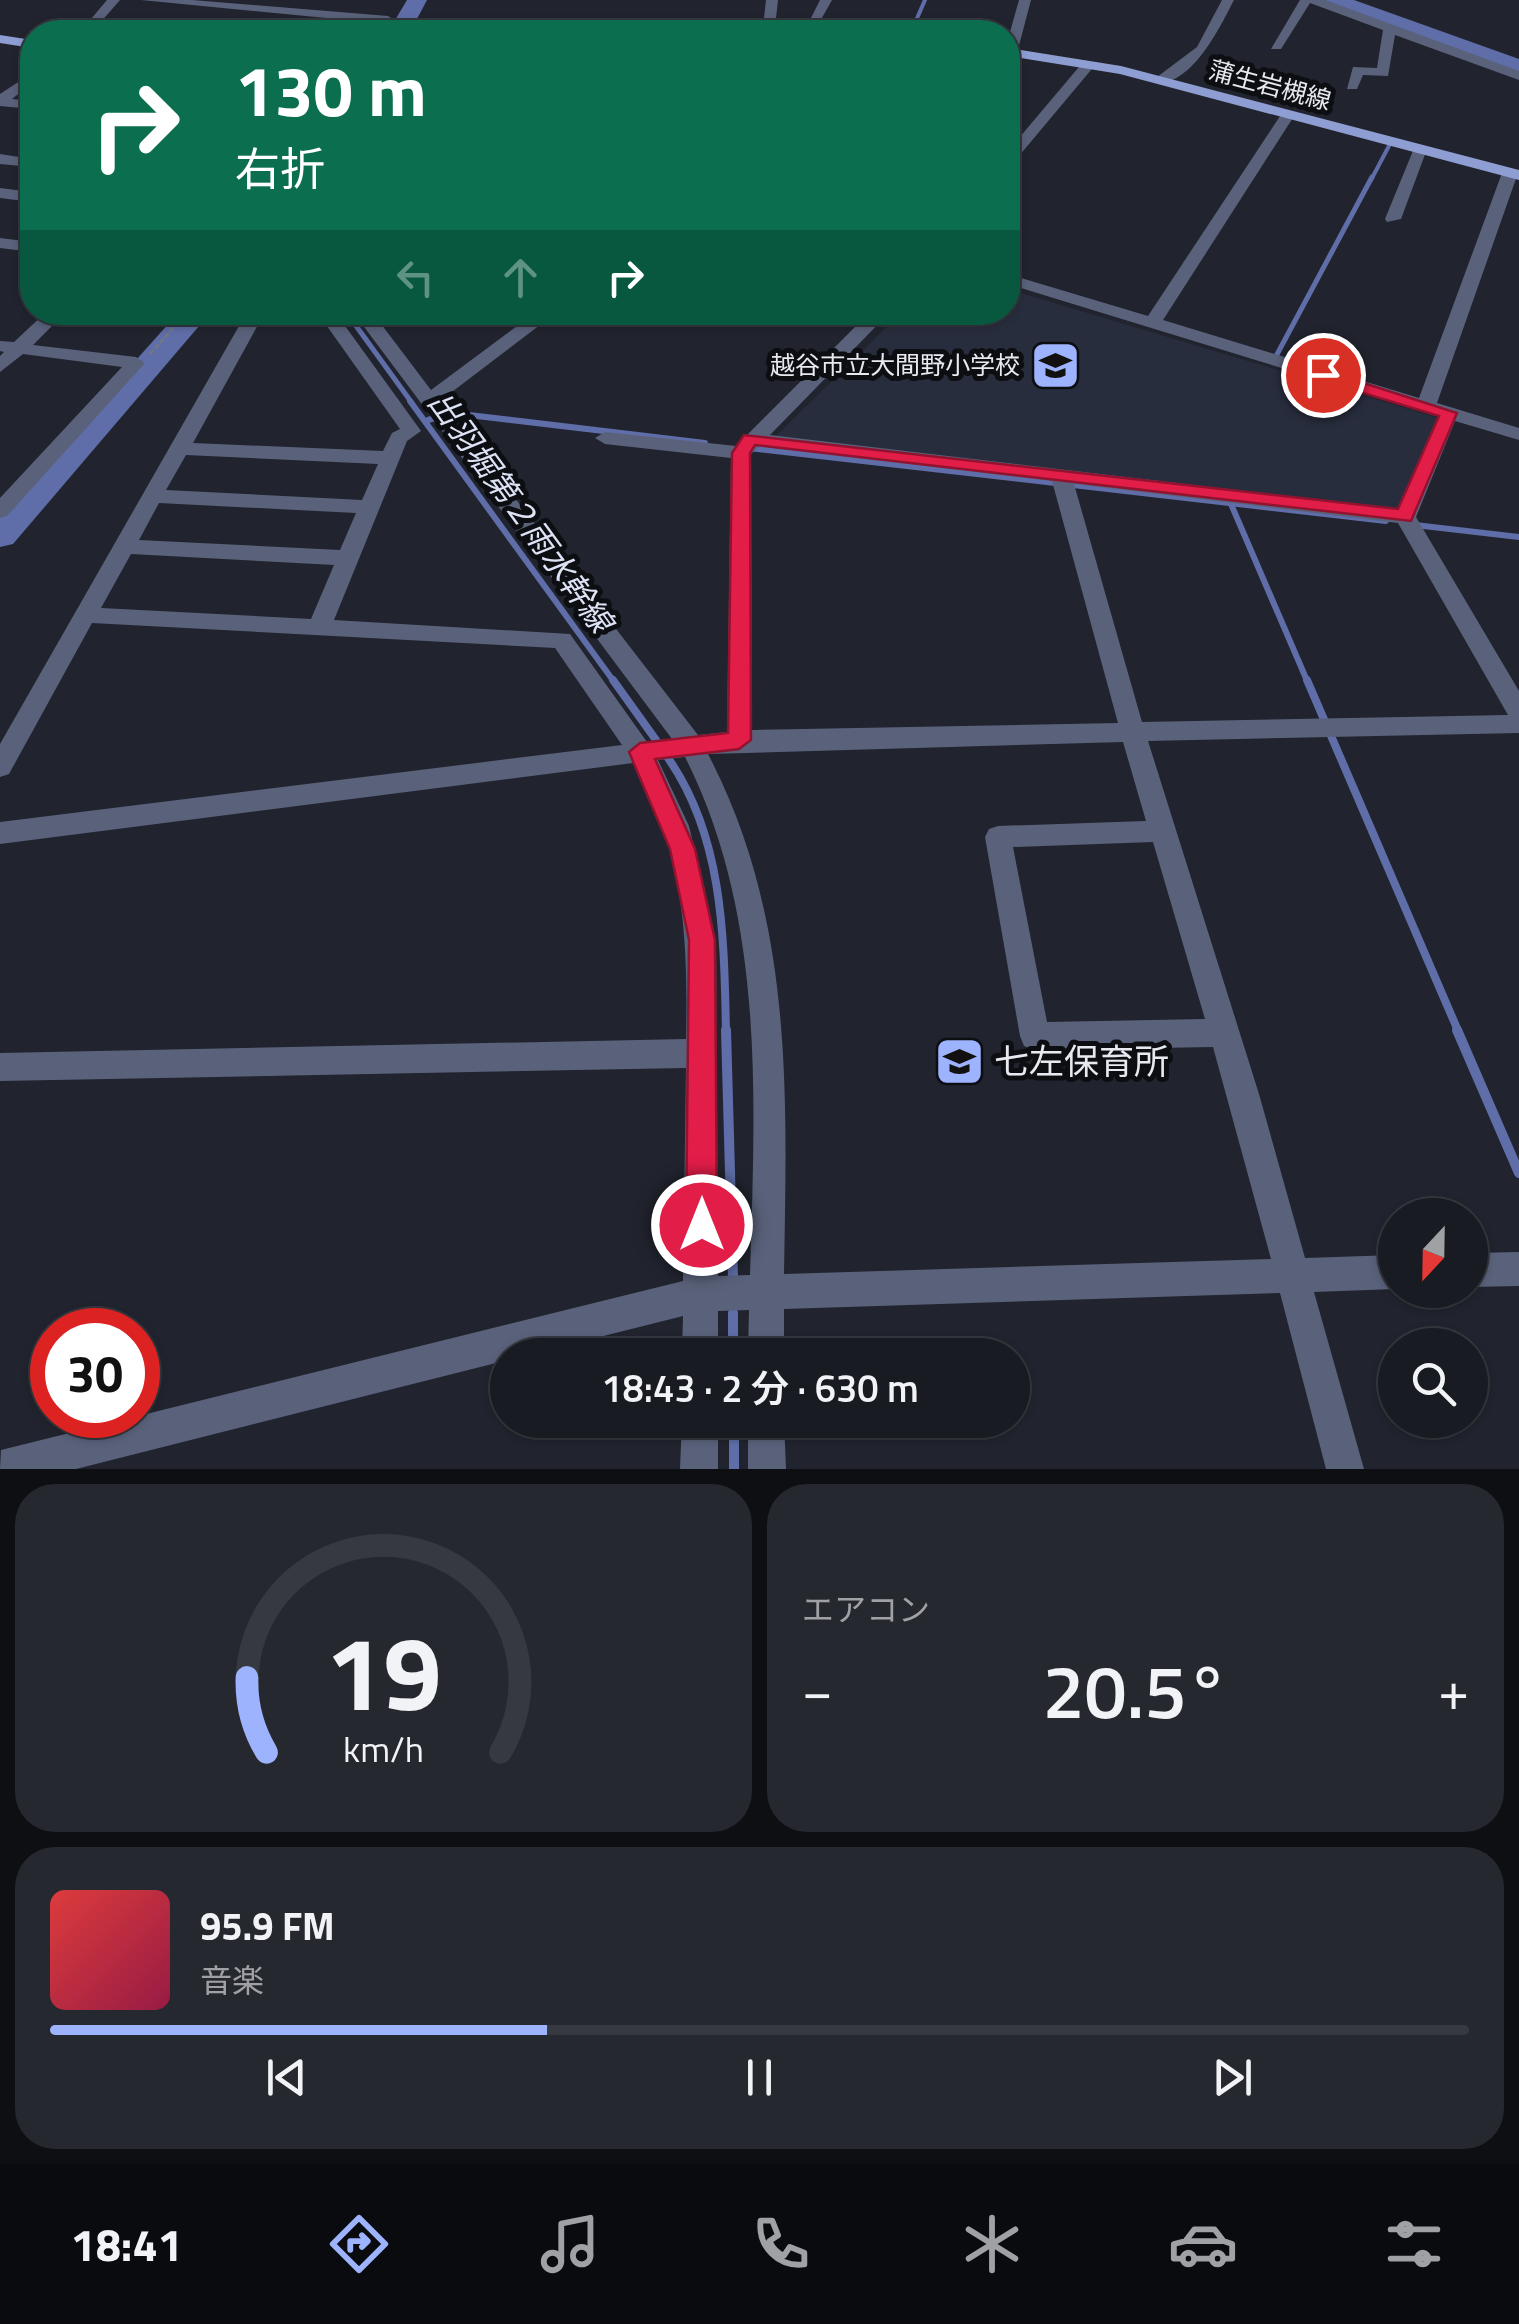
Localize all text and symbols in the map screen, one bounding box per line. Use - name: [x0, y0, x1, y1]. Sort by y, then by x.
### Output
- text: 130 m: [235, 37, 427, 143]
- street label: 蒲生岩槻線: [1205, 50, 1335, 120]
- icon: right: [70, 60, 200, 190]
- text: 右折: [235, 134, 325, 202]
- icon: left: [388, 250, 443, 305]
- icon: ahead: [493, 250, 548, 305]
- icon: right: [598, 250, 653, 305]
- pin: [1281, 333, 1366, 418]
- school or university icon: 越谷市立大間野小学校: [1029, 339, 1081, 391]
- place label: 越谷市立大間野小学校: [770, 346, 1020, 384]
- icon: arrive: [1296, 348, 1351, 403]
- water label: 出羽堀第２雨水幹線: [417, 380, 627, 645]
- place label: 七左保育所: [994, 1034, 1169, 1088]
- school or university icon: 七左保育所: [933, 1035, 985, 1087]
- position arrow: [650, 1173, 754, 1277]
- north arrow: [1378, 1198, 1488, 1308]
- map controls: [1378, 1198, 1488, 1438]
- speed limit sign: 30: [30, 1308, 160, 1438]
- button: search: [1378, 1328, 1488, 1438]
- text: 18:43 · 2 分 · 630 m: [601, 1359, 919, 1417]
- text: エアコン: [802, 1585, 930, 1633]
- text: 19: [325, 1592, 442, 1750]
- text: 20.5°: [1043, 1633, 1228, 1747]
- text: −: [802, 1648, 833, 1731]
- text: +: [1438, 1648, 1469, 1731]
- text: km/h: [343, 1721, 424, 1776]
- text: 95.9 FM: [200, 1897, 335, 1955]
- text: 音楽: [200, 1956, 264, 2004]
- icon: previous: [259, 2050, 314, 2105]
- icon: pause: [732, 2050, 787, 2105]
- icon: next: [1205, 2050, 1260, 2105]
- icon: directions: [324, 2209, 394, 2279]
- icon: music: [535, 2209, 605, 2279]
- icon: phone: [746, 2209, 816, 2279]
- icon: climate: [957, 2209, 1027, 2279]
- icon: car: [1168, 2209, 1238, 2279]
- icon: filters: [1379, 2209, 1449, 2279]
- text: 18:41: [70, 2210, 183, 2278]

